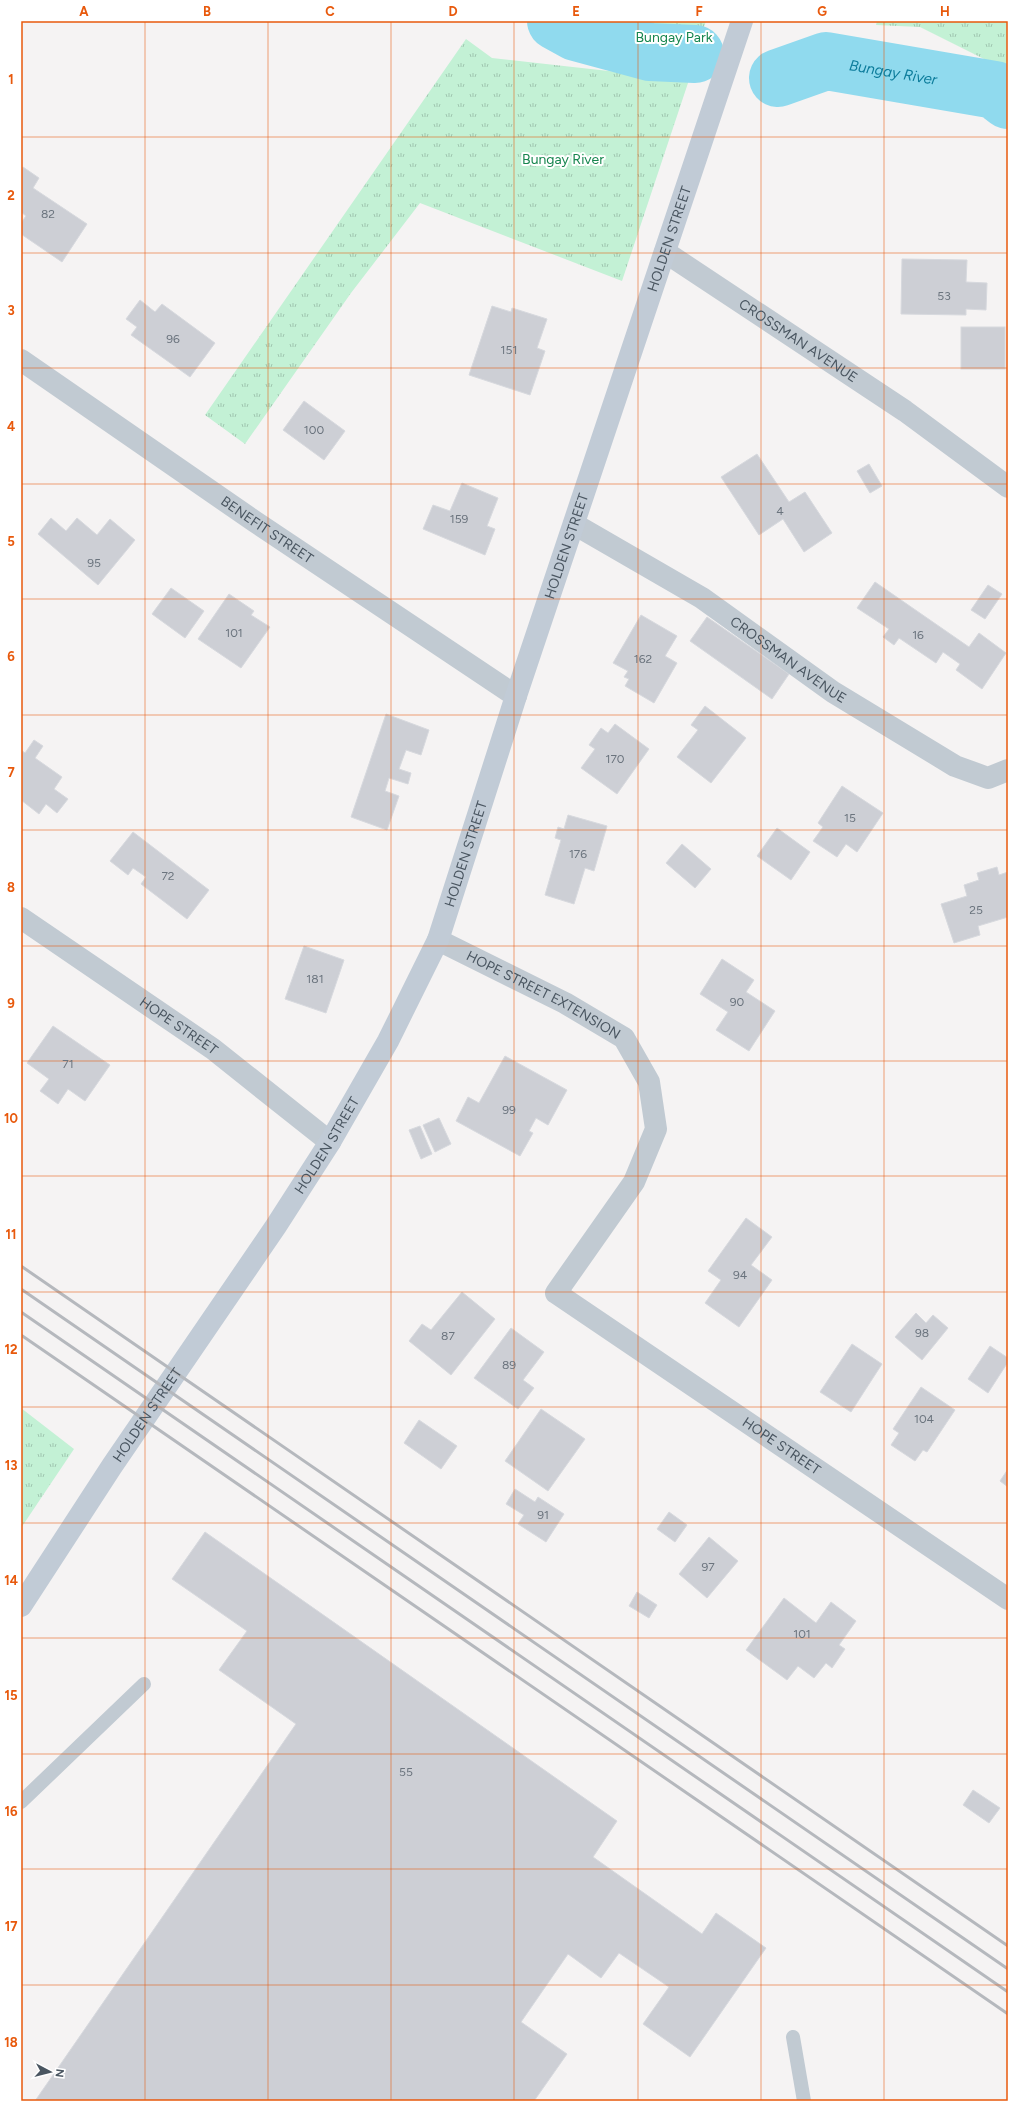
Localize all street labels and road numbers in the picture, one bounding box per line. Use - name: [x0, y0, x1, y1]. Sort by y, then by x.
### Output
- street label: HOLDEN STREET: [644, 184, 695, 294]
- street label: CROSSMAN AVENUE: [736, 295, 861, 386]
- street label: HOLDEN STREET: [541, 491, 592, 601]
- street label: BENEFIT STREET: [217, 493, 317, 567]
- street label: CROSSMAN AVENUE: [727, 613, 849, 707]
- street label: HOLDEN STREET: [441, 799, 491, 909]
- street label: HOPE STREET EXTENSION: [464, 947, 623, 1043]
- street label: HOPE STREET: [136, 993, 221, 1059]
- street label: HOLDEN STREET: [291, 1094, 363, 1197]
- street label: HOLDEN STREET: [109, 1364, 186, 1465]
- street label: HOPE STREET: [739, 1414, 824, 1479]

